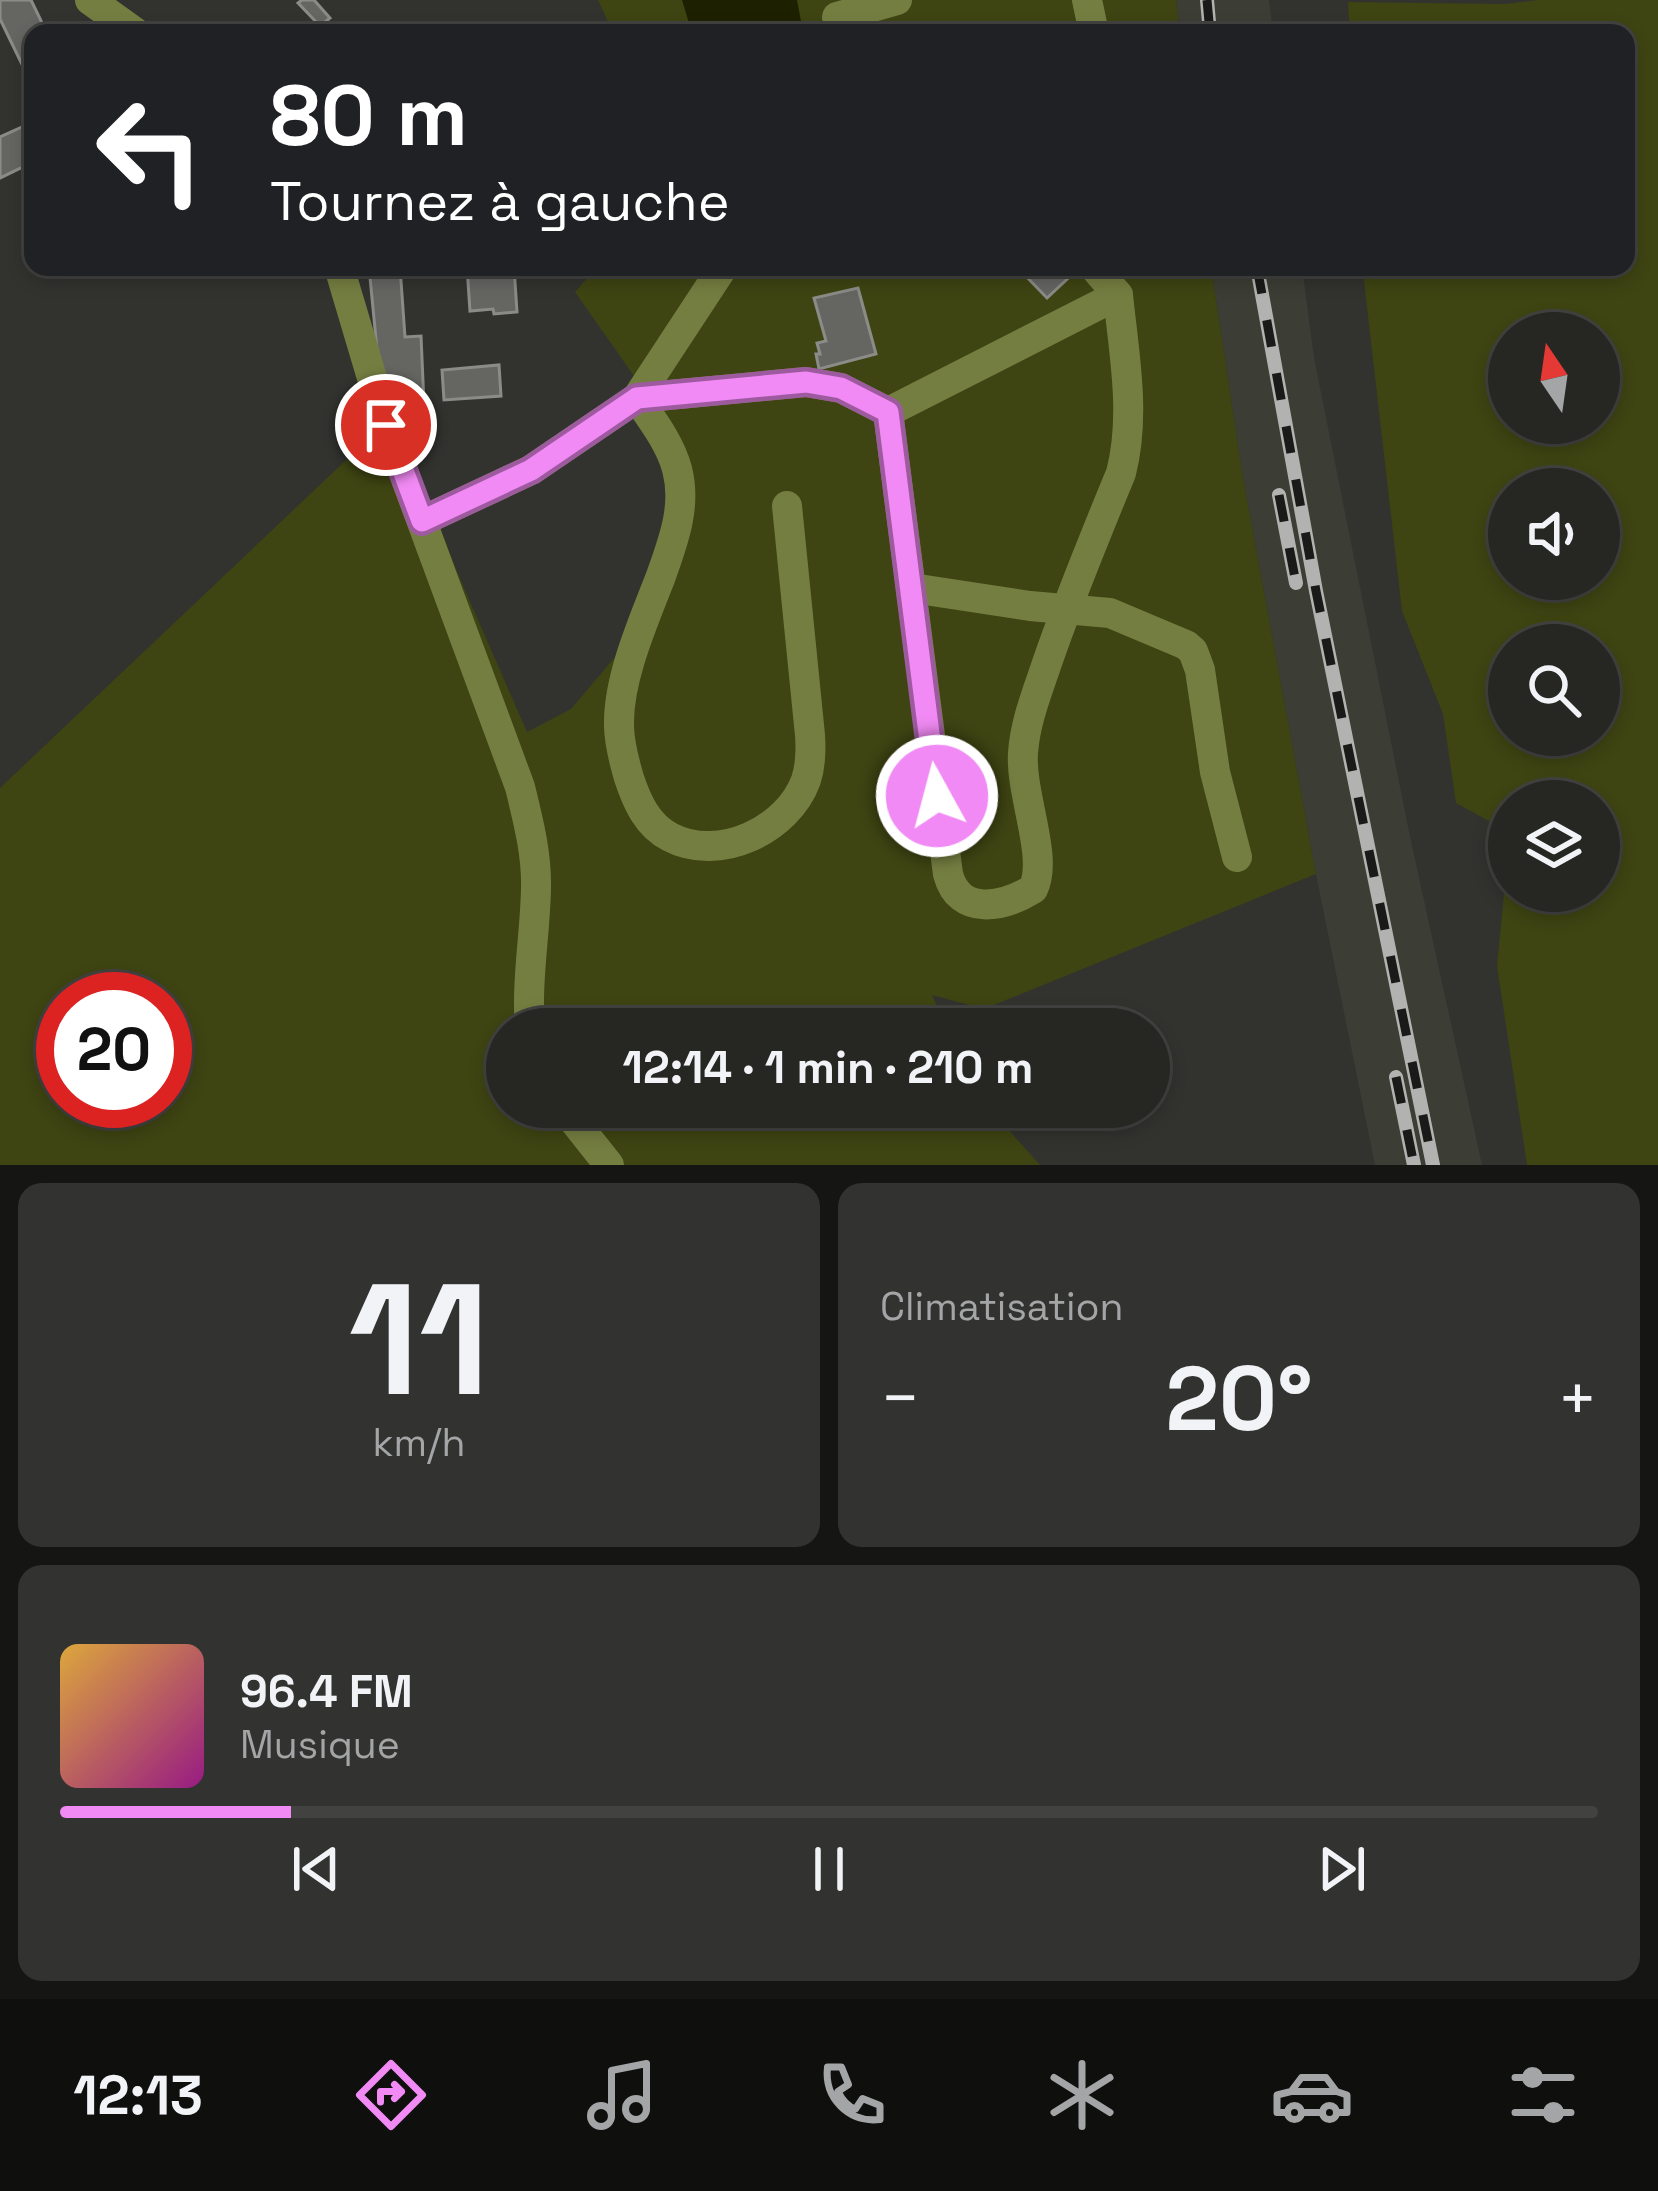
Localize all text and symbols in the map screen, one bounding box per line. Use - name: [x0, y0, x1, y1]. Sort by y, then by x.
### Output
- text: 80 m: [270, 62, 468, 170]
- icon: left: [72, 72, 228, 228]
- text: Tournez à gauche: [270, 167, 730, 236]
- north arrow: [1488, 312, 1620, 444]
- map controls: [1488, 312, 1620, 912]
- pin: [335, 374, 437, 476]
- icon: arrive: [353, 392, 419, 458]
- button: sound: [1488, 468, 1620, 600]
- button: search: [1488, 624, 1620, 756]
- position arrow: [874, 733, 1000, 859]
- button: layers: [1488, 780, 1620, 912]
- speed limit sign: 20: [36, 972, 192, 1128]
- text: 12:14 · 1 min · 210 m: [623, 1039, 1033, 1096]
- text: 11: [348, 1240, 490, 1440]
- text: Climatisation: [880, 1282, 1123, 1331]
- text: 20°: [1165, 1341, 1313, 1456]
- text: −: [880, 1356, 921, 1440]
- text: +: [1557, 1356, 1598, 1440]
- text: km/h: [373, 1418, 465, 1467]
- text: 96.4 FM: [240, 1663, 413, 1720]
- text: Musique: [240, 1720, 400, 1769]
- icon: previous: [283, 1836, 349, 1902]
- icon: pause: [796, 1836, 862, 1902]
- icon: next: [1309, 1836, 1375, 1902]
- icon: directions: [349, 2053, 433, 2137]
- icon: music: [580, 2053, 664, 2137]
- icon: phone: [810, 2053, 894, 2137]
- icon: climate: [1040, 2053, 1124, 2137]
- icon: car: [1270, 2053, 1354, 2137]
- icon: filters: [1501, 2053, 1585, 2137]
- text: 12:13: [73, 2061, 203, 2130]

